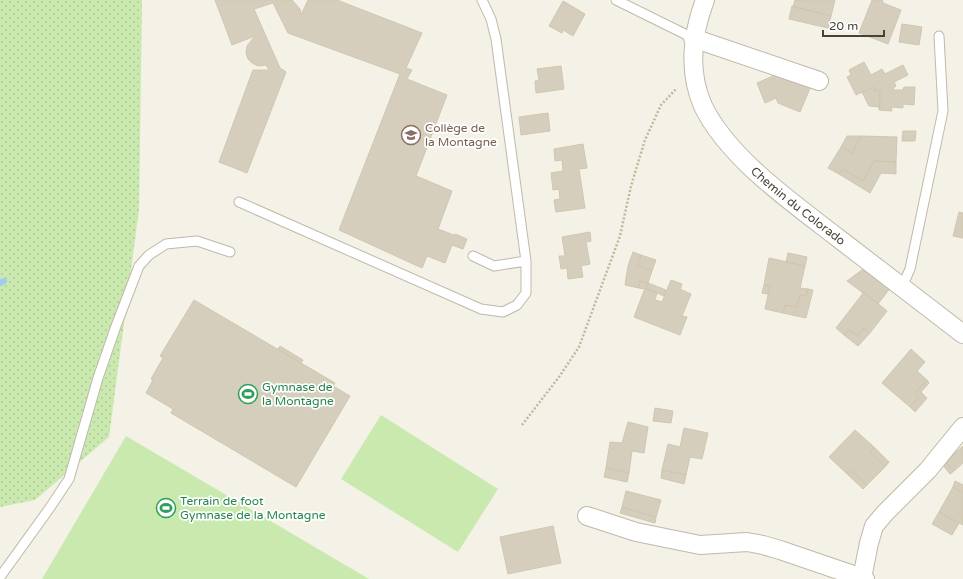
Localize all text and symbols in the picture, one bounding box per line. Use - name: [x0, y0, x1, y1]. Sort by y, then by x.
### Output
- scale bar: [823, 12, 884, 38]
- text: 20 m: [829, 19, 858, 33]
- place label: Collège de la Montagne: [425, 121, 497, 149]
- school or university icon: Collège de la Montagne: [400, 124, 422, 146]
- street label: Chemin du Colorado: [748, 164, 848, 248]
- place label: Gymnase de la Montagne: [262, 380, 334, 408]
- sports icon: Gymnase de la Montagne: [237, 383, 259, 405]
- place label: Terrain de foot Gymnase de la Montagne: [180, 494, 326, 522]
- sports icon: Terrain de foot Gymnase de la Montagne: [155, 497, 177, 519]

